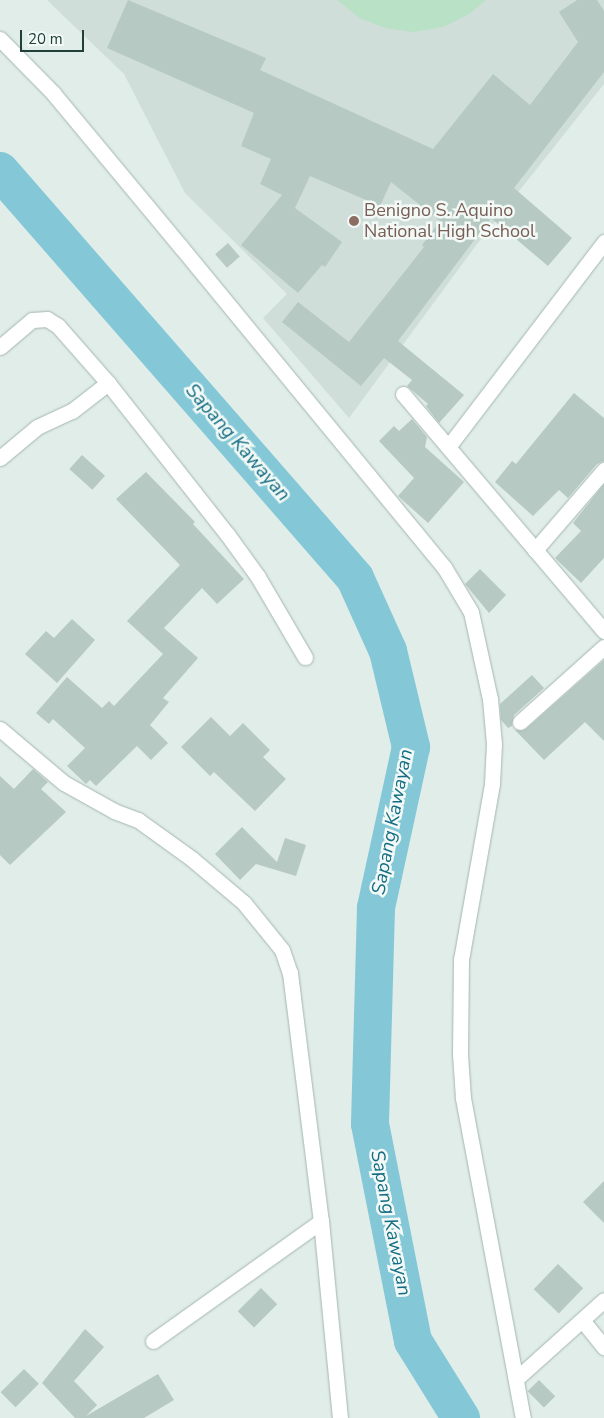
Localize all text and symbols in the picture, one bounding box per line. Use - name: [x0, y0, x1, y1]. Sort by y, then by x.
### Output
- scale bar: [22, 20, 86, 52]
- text: 20 m: [28, 29, 63, 49]
- place label: Benigno S. Aquino National High School: [364, 200, 535, 242]
- marker: Benigno S. Aquino National High School: [348, 215, 360, 227]
- water label: Sapang Kawayan: [180, 380, 294, 506]
- water label: Sapang Kawayan: [368, 747, 418, 897]
- water label: Sapang Kawayan: [365, 1148, 415, 1298]

